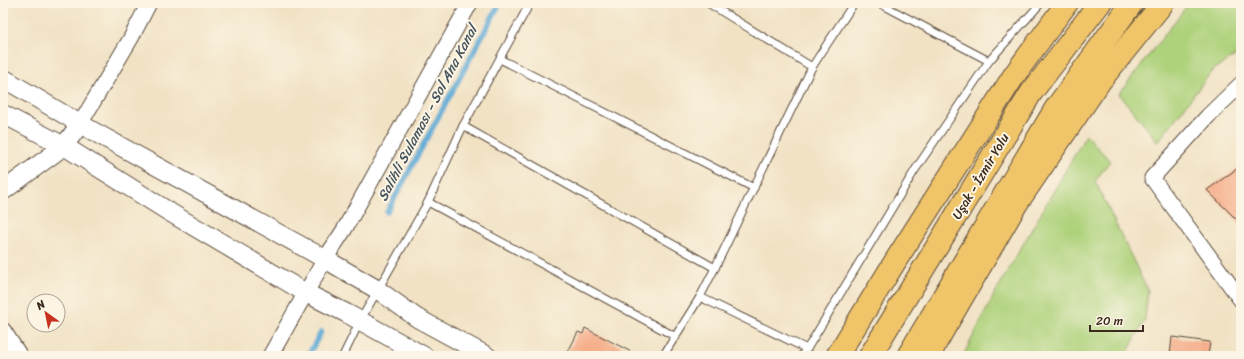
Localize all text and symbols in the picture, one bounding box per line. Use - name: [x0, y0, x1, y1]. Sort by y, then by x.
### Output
- water label: Salihli Sulaması - Sol Ana Kanal: [370, 18, 486, 206]
- street label: Uşak - İzmir Yolu: [945, 129, 1015, 224]
- north arrow: [26, 293, 66, 333]
- text: N: [32, 295, 50, 316]
- scale bar: [1090, 307, 1143, 333]
- text: 20 m: [1096, 310, 1123, 332]

